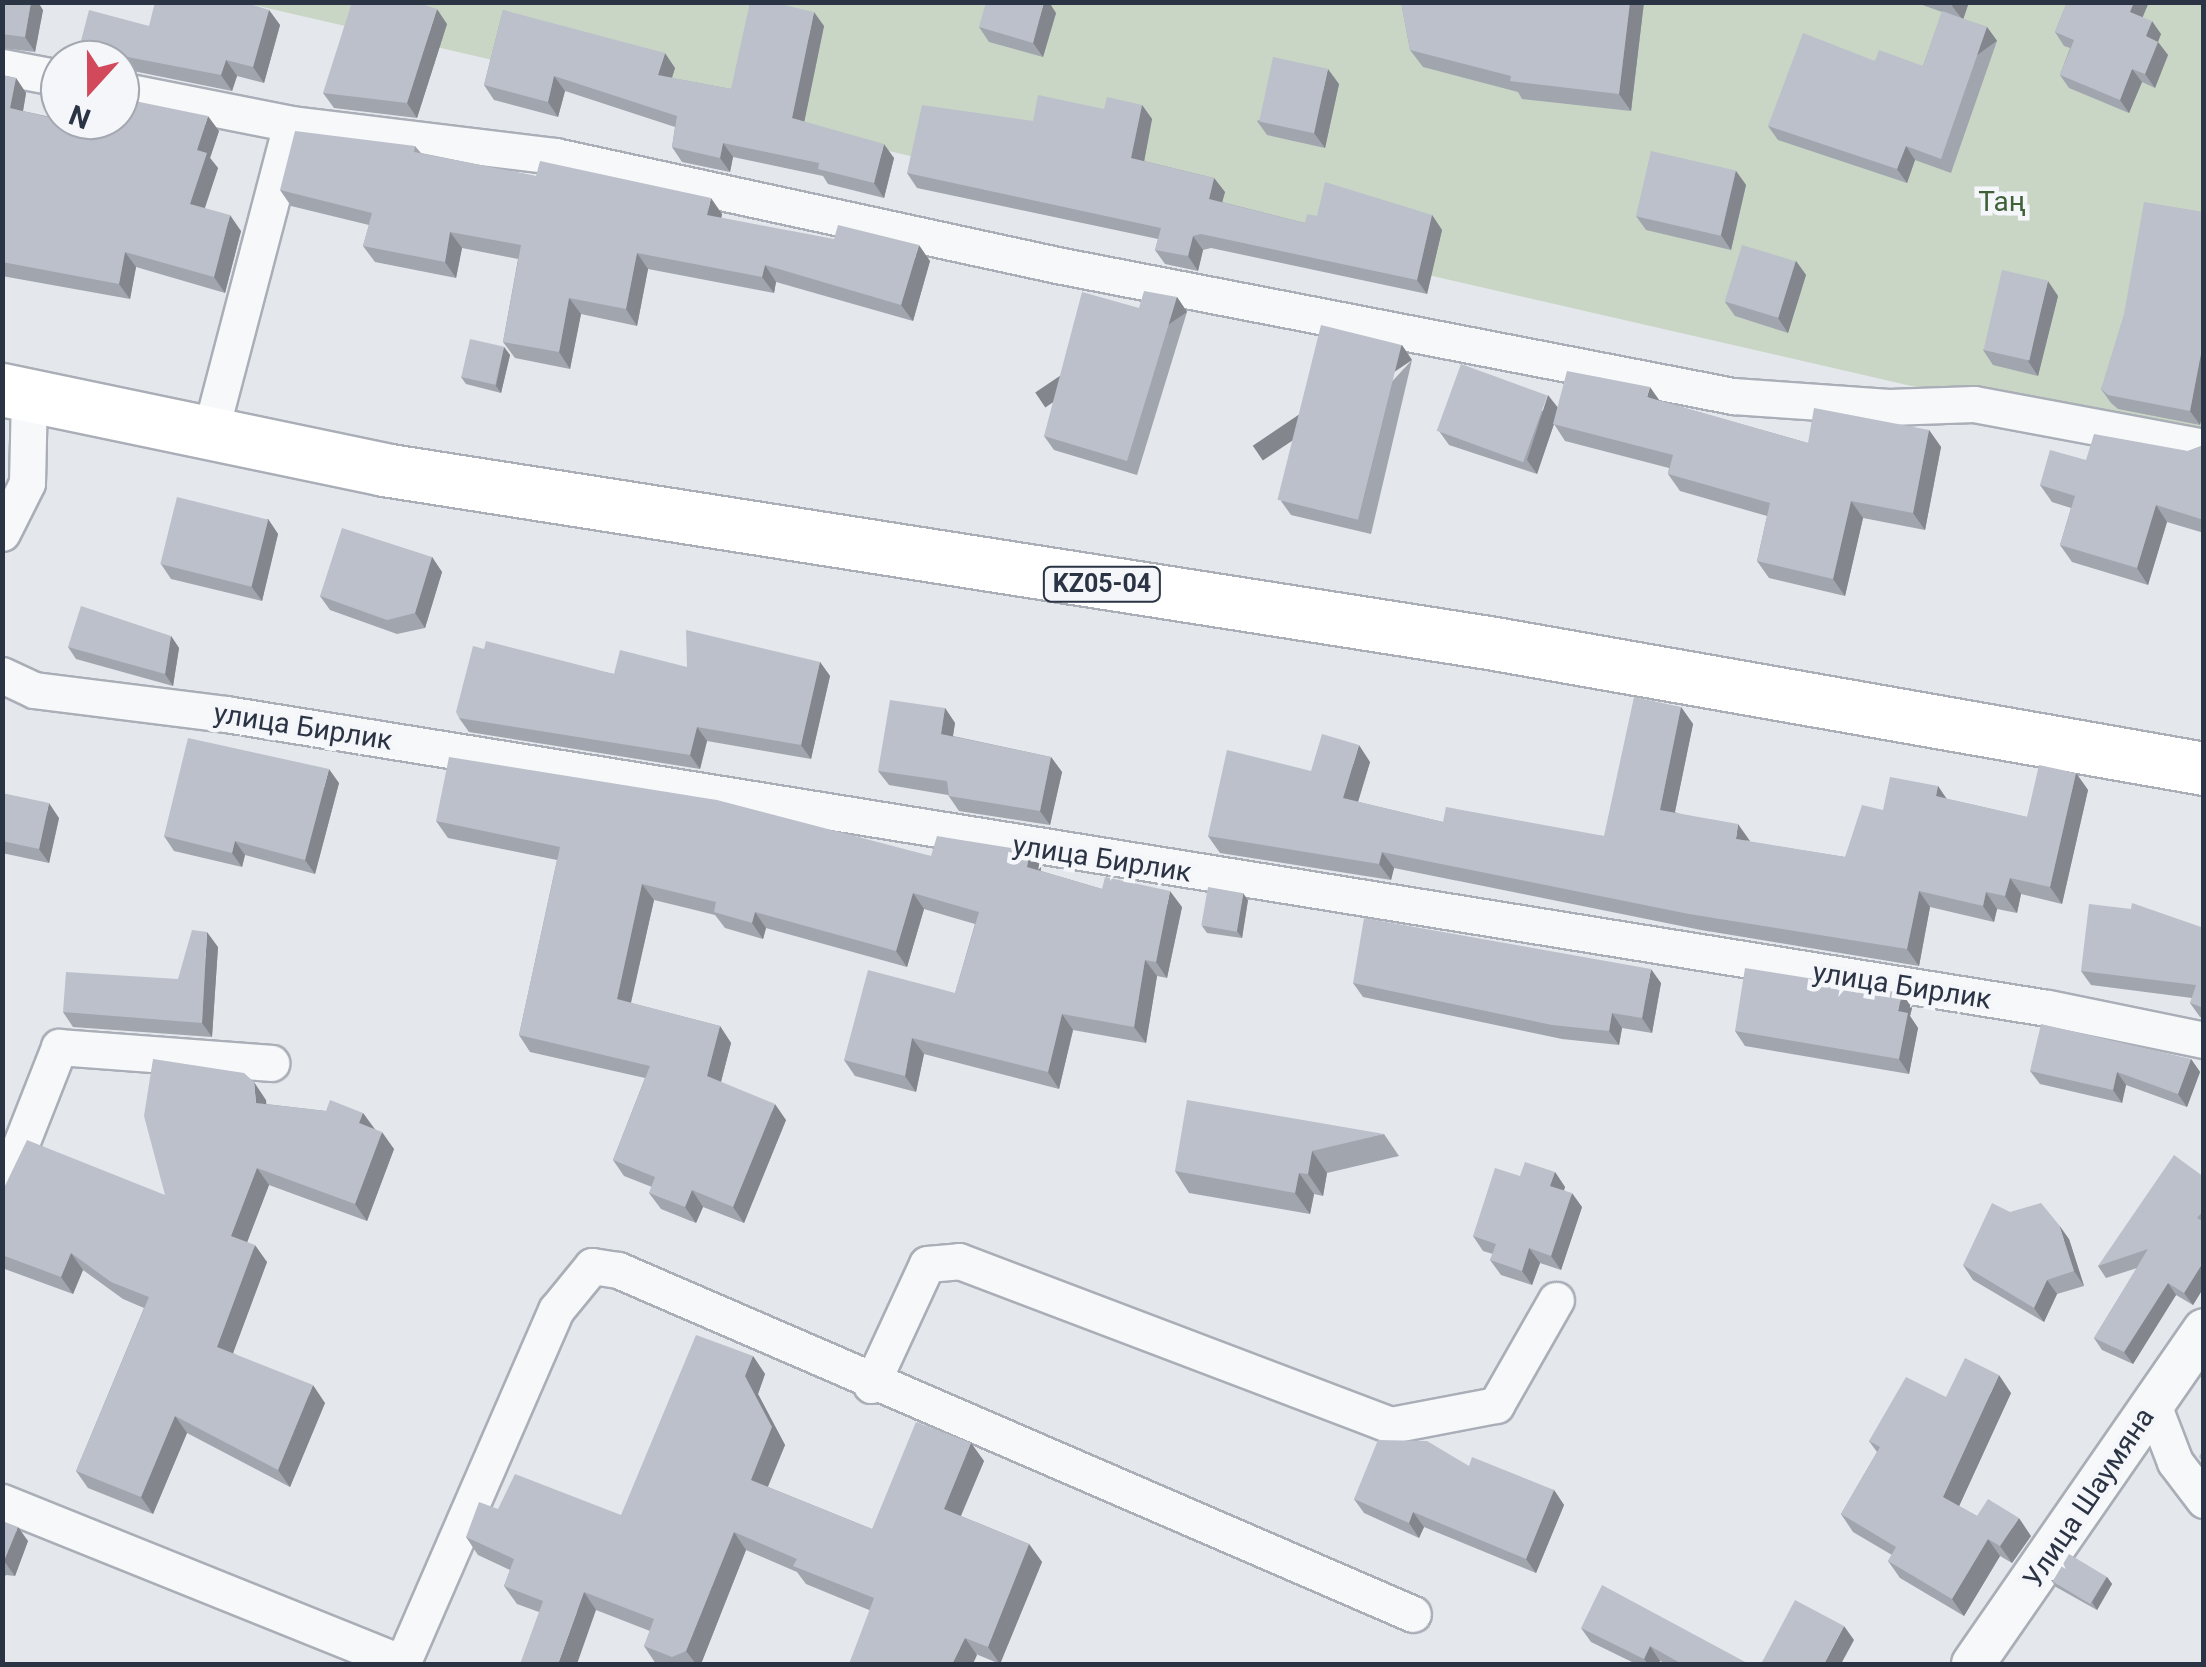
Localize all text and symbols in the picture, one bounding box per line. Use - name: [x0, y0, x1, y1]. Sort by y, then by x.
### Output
- north arrow: [40, 40, 140, 140]
- text: N: [65, 98, 95, 136]
- park label: Таң: [1978, 185, 2026, 219]
- road number: KZ05-04: [1042, 564, 1162, 604]
- street label: улица Бирлик: [211, 696, 395, 758]
- street label: улица Бирлик: [1010, 828, 1194, 890]
- street label: улица Бирлик: [1810, 955, 1994, 1017]
- street label: Улица Шаумяна: [2016, 1402, 2162, 1594]

